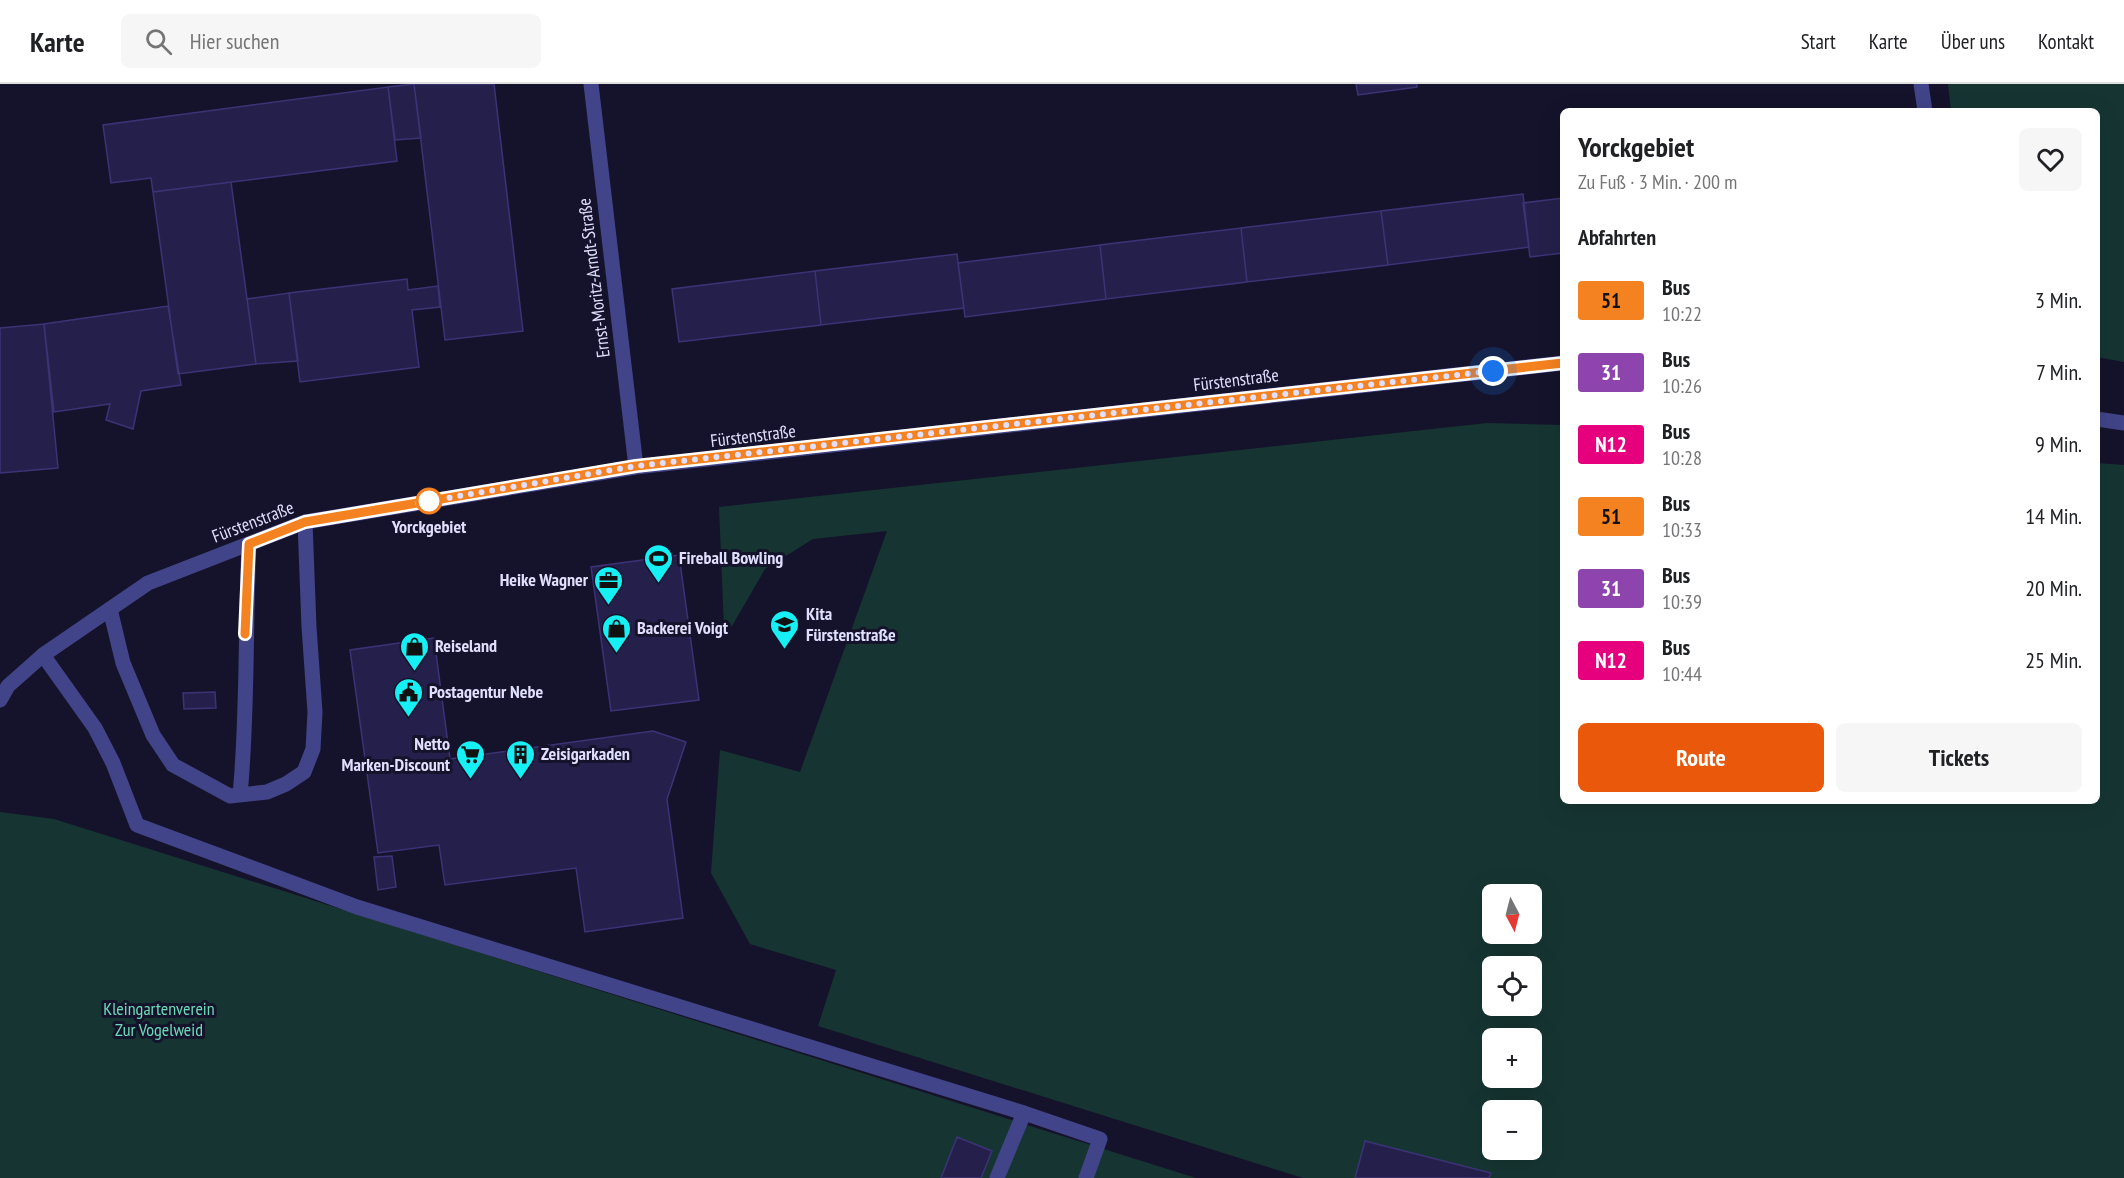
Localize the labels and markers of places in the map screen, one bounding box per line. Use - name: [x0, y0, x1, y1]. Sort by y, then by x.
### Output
- marker: Yorckgebiet: [416, 488, 442, 514]
- place label: Yorckgebiet: [391, 515, 467, 538]
- sports icon: Fireball Bowling: [642, 542, 674, 584]
- place label: Fireball Bowling: [679, 546, 783, 569]
- office icon: Heike Wagner: [593, 564, 625, 606]
- place label: Heike Wagner: [500, 568, 589, 591]
- place label: Kita Fürstenstraße: [806, 602, 896, 646]
- school or university icon: Kita Fürstenstraße: [769, 608, 801, 650]
- shop icon: Backerei Voigt: [600, 612, 632, 654]
- place label: Backerei Voigt: [637, 616, 729, 639]
- shop icon: Reiseland: [398, 630, 430, 672]
- place label: Reiseland: [435, 634, 497, 657]
- public building icon: Postagentur Nebe: [392, 676, 424, 718]
- place label: Postagentur Nebe: [429, 680, 543, 703]
- place label: Netto Marken-Discount: [342, 732, 451, 776]
- supermarket icon: Netto Marken-Discount: [455, 738, 487, 780]
- building icon: Zeisigarkaden: [504, 738, 536, 780]
- place label: Zeisigarkaden: [541, 742, 630, 765]

